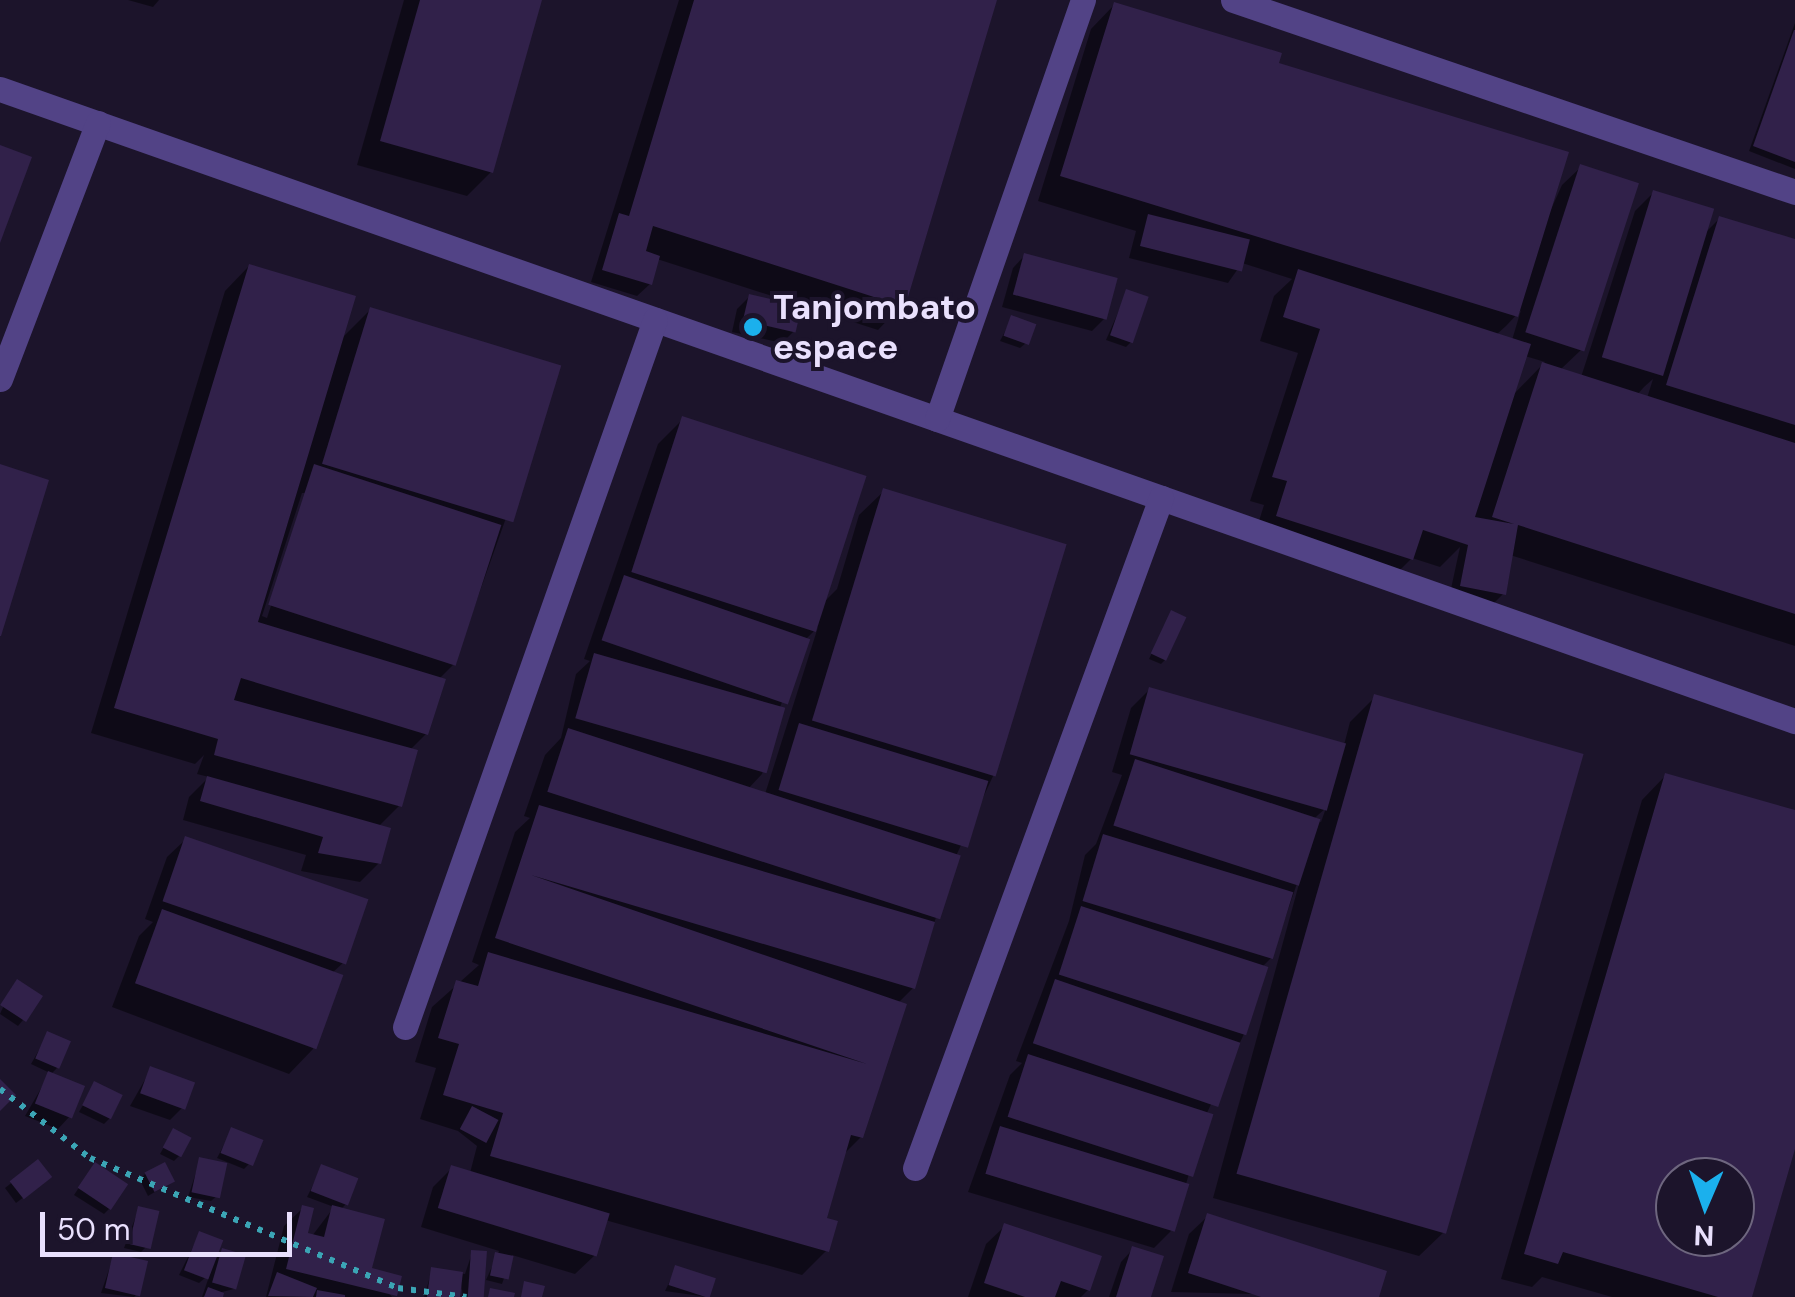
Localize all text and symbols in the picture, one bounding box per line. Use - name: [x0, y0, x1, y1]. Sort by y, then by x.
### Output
- place label: Tanjombato espace: [773, 286, 976, 368]
- marker: Tanjombato espace: [742, 316, 764, 338]
- north arrow: [1655, 1157, 1755, 1257]
- scale bar: [45, 1192, 298, 1254]
- text: 50 m: [57, 1210, 131, 1249]
- text: N: [1693, 1217, 1715, 1254]

